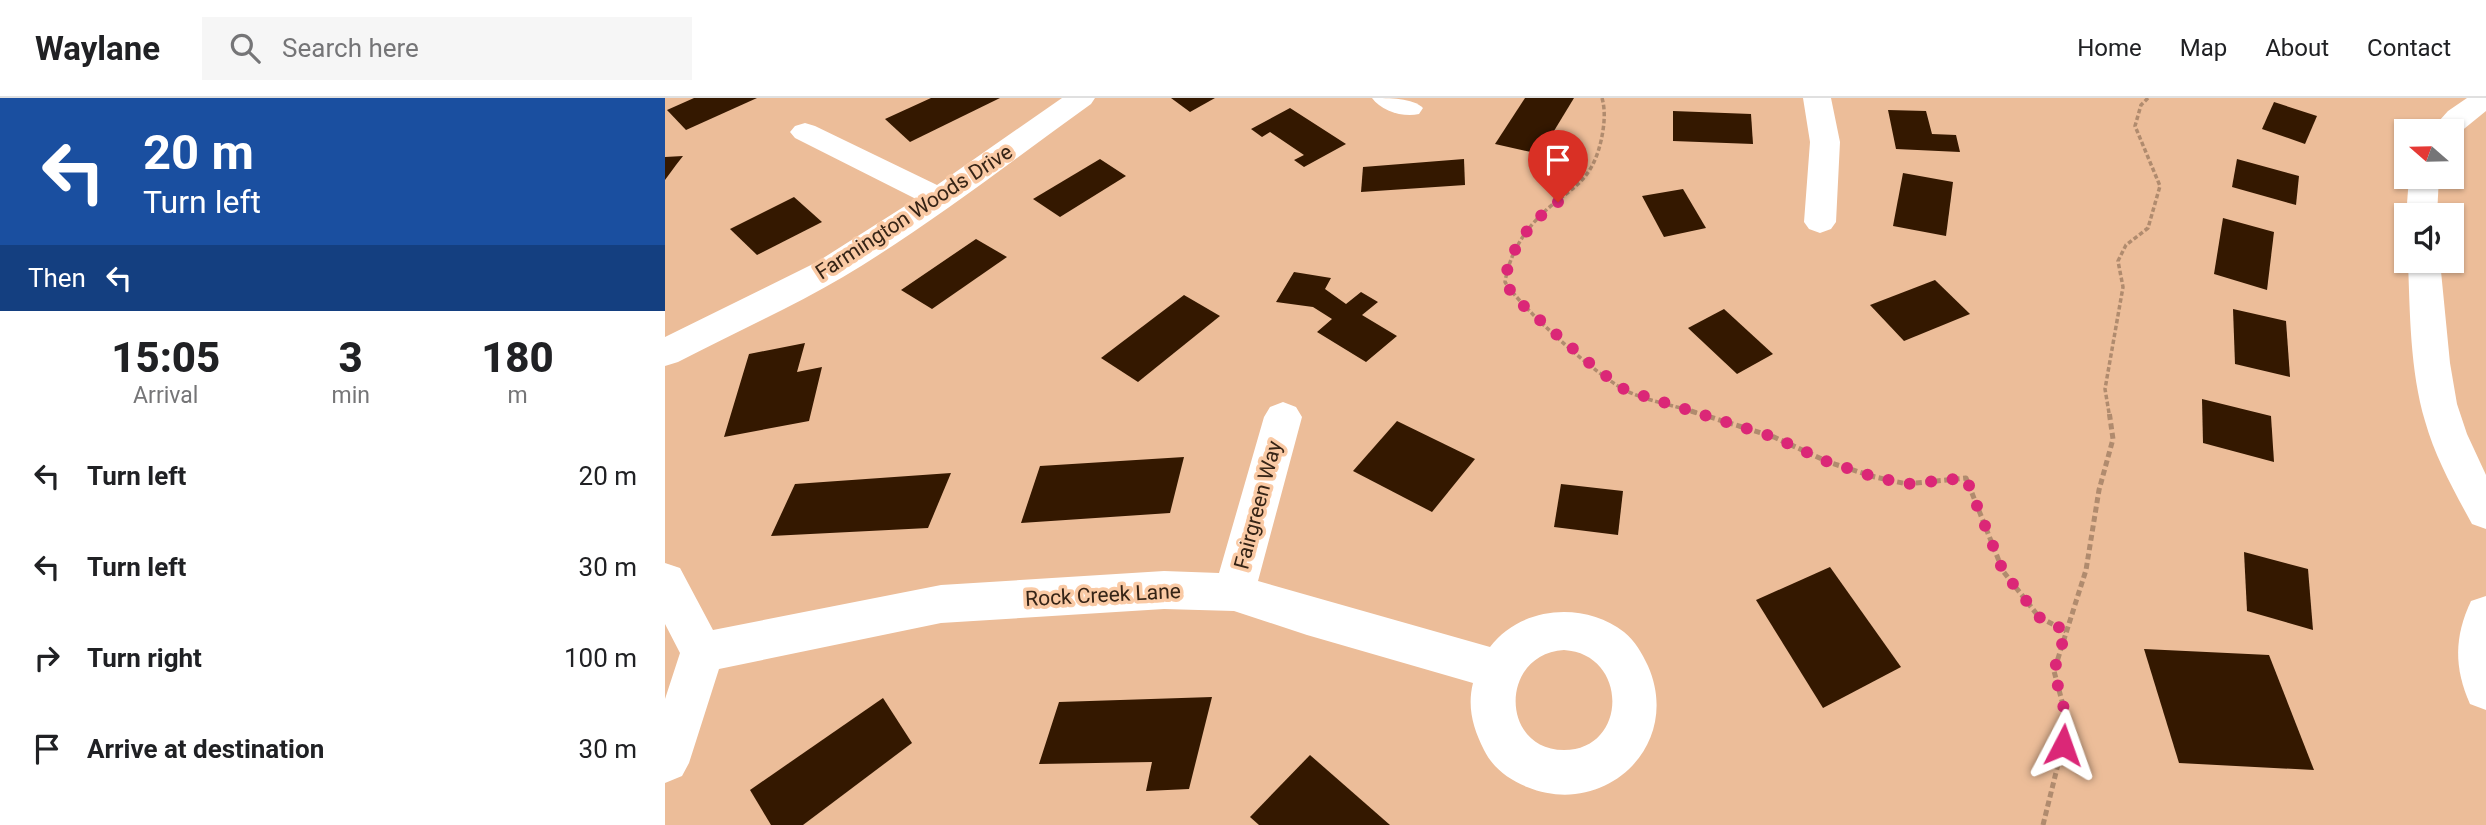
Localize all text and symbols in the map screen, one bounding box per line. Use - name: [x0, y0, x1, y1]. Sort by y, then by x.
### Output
- search box: [202, 17, 692, 80]
- text: Waylane: [35, 29, 160, 68]
- icon: search: [226, 29, 264, 67]
- text: Search here: [282, 33, 419, 63]
- text: Home: [2077, 34, 2142, 62]
- text: Map: [2180, 34, 2227, 62]
- text: About: [2265, 34, 2329, 62]
- text: Contact: [2367, 34, 2451, 62]
- north arrow: [2394, 119, 2464, 189]
- map controls: [2394, 119, 2464, 273]
- text: 20 m: [143, 124, 254, 181]
- icon: left: [28, 126, 119, 217]
- pin: [1528, 130, 1588, 202]
- street label: Farmington Woods Drive: [811, 139, 1017, 285]
- icon: arrive: [1539, 141, 1577, 179]
- text: Turn left: [143, 183, 261, 221]
- button: sound: [2394, 203, 2464, 273]
- icon: left: [100, 259, 138, 297]
- text: Then: [28, 263, 86, 293]
- text: 15:05: [111, 333, 220, 382]
- text: 3: [339, 333, 363, 382]
- text: 180: [481, 333, 554, 382]
- text: Arrival: [133, 382, 198, 409]
- text: min: [331, 382, 370, 409]
- text: m: [507, 382, 528, 409]
- street label: Fairgreen Way: [1229, 438, 1287, 572]
- icon: left: [28, 457, 66, 495]
- text: Turn left: [87, 461, 186, 491]
- text: 20 m: [579, 461, 637, 491]
- icon: left: [28, 548, 66, 586]
- text: Turn left: [87, 552, 186, 582]
- text: 30 m: [579, 552, 637, 582]
- street label: Rock Creek Lane: [1025, 579, 1181, 611]
- icon: right: [28, 639, 66, 677]
- text: Turn right: [87, 643, 202, 673]
- text: 100 m: [564, 643, 637, 673]
- position arrow: [2026, 708, 2100, 782]
- icon: arrive: [28, 730, 66, 768]
- text: Arrive at destination: [87, 734, 324, 764]
- text: 30 m: [579, 734, 637, 764]

